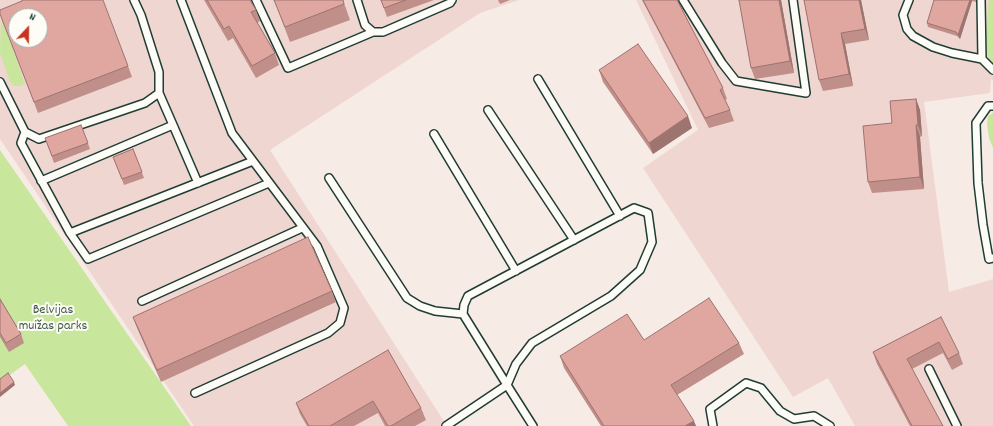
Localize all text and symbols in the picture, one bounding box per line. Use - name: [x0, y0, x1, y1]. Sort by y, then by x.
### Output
- north arrow: [8, 8, 48, 48]
- text: N: [27, 9, 38, 26]
- park label: Belvijas muižas parks: [19, 303, 87, 336]

